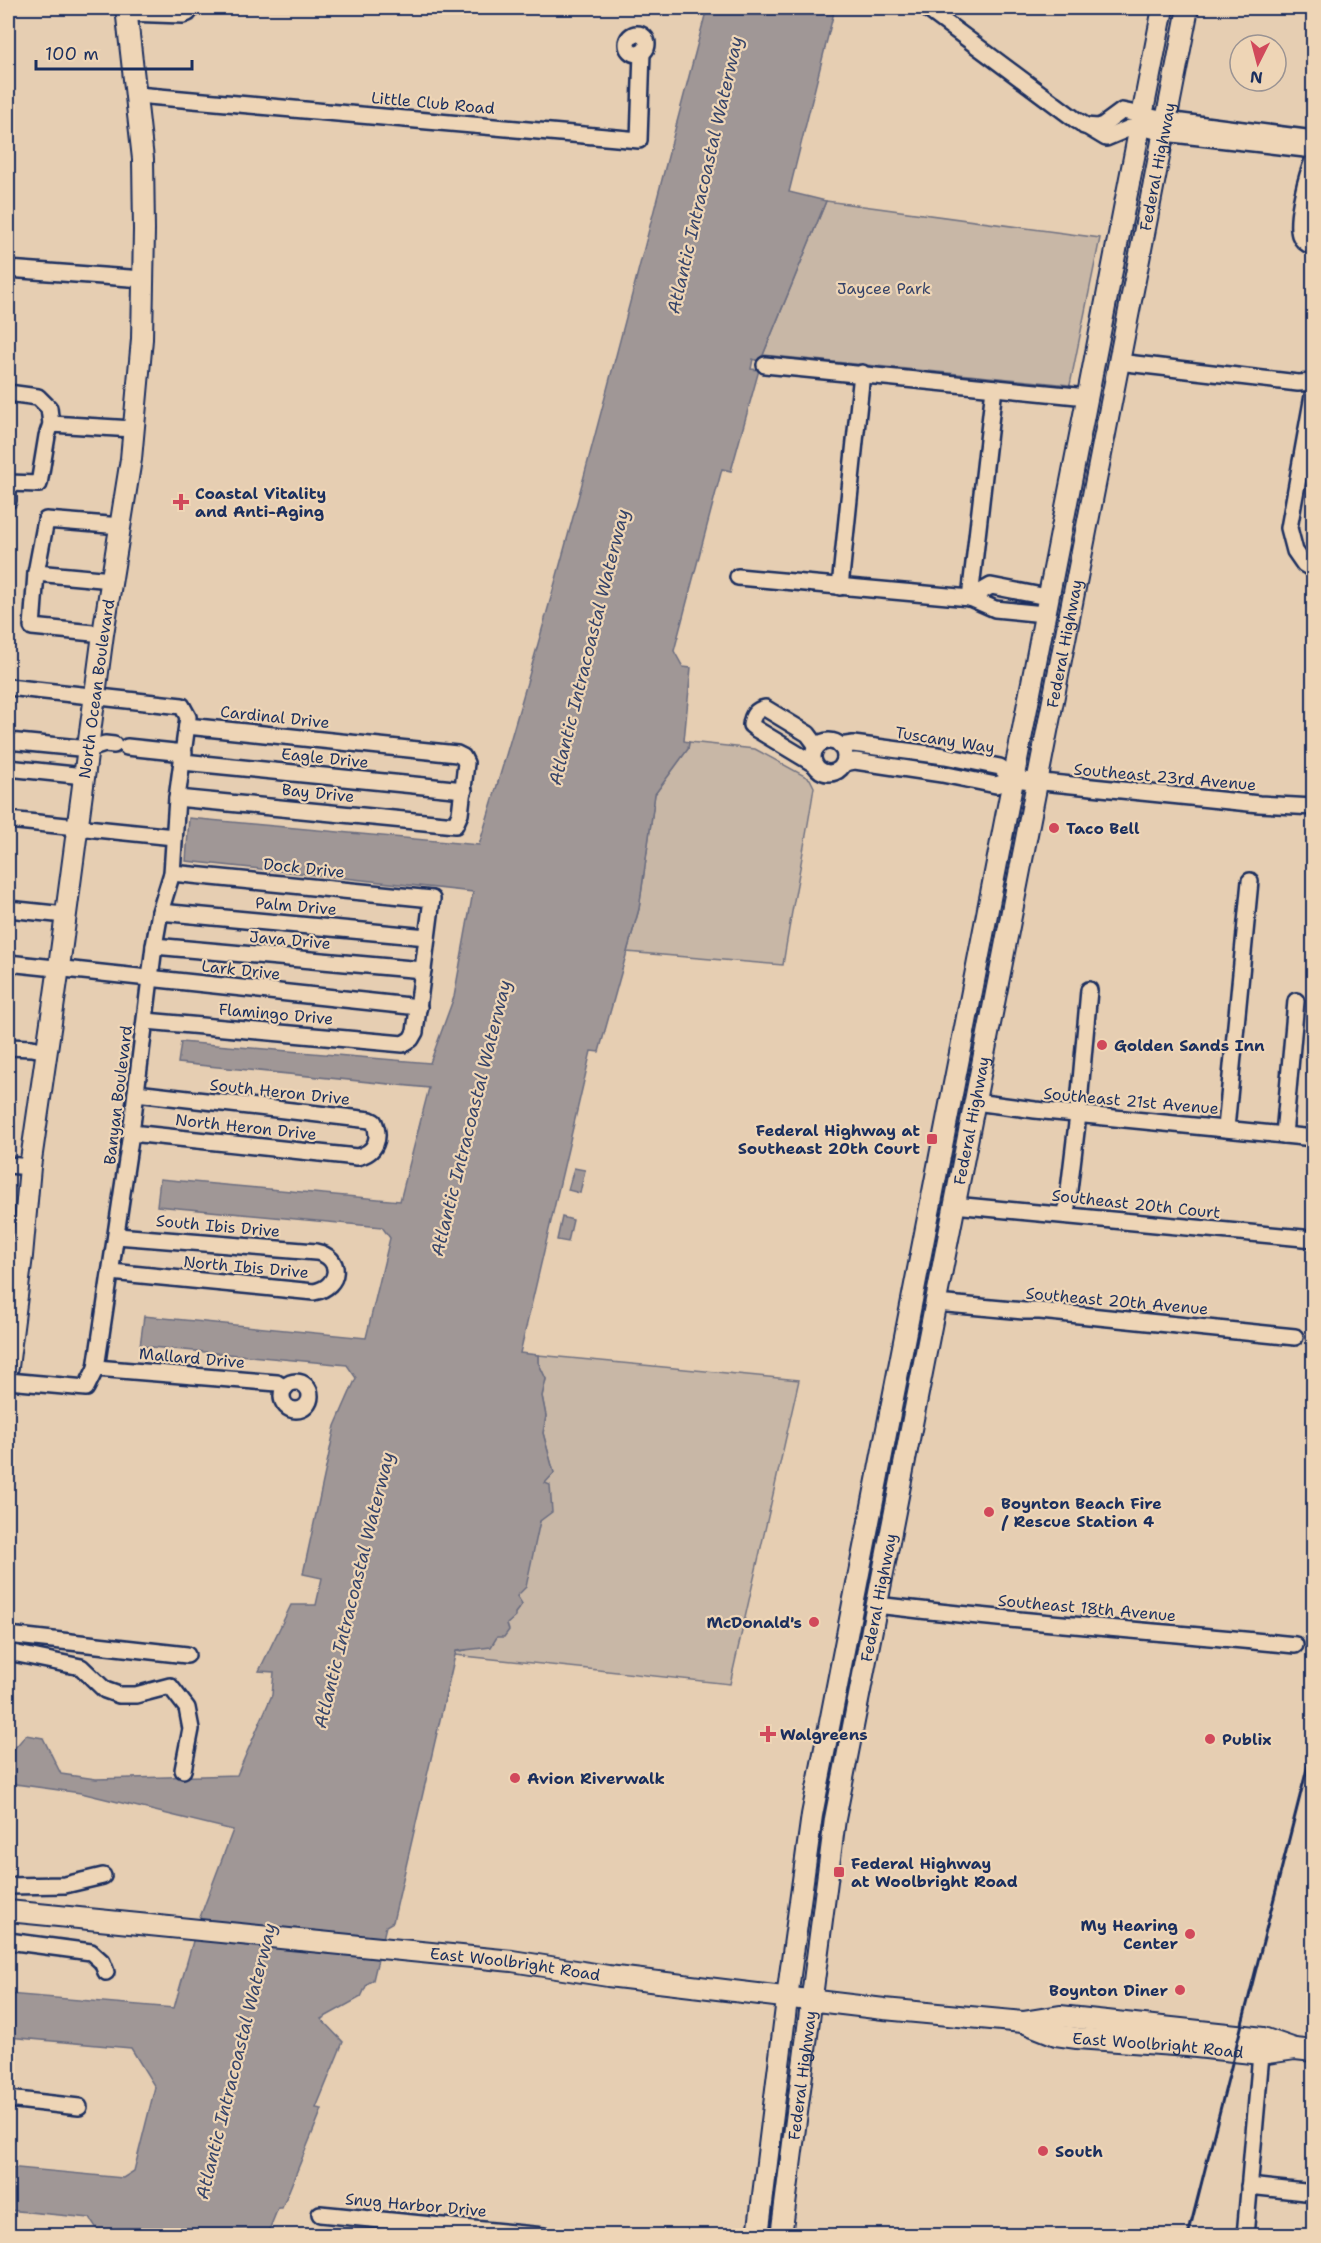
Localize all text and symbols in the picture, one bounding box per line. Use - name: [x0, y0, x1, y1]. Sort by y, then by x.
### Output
- scale bar: [36, 33, 192, 71]
- north arrow: [1228, 33, 1288, 93]
- water label: Atlantic Intracoastal Waterway: [661, 34, 749, 316]
- text: 100 m: [45, 42, 99, 66]
- text: N: [1249, 66, 1264, 89]
- street label: Little Club Road: [370, 87, 496, 119]
- street label: Federal Highway: [1134, 101, 1180, 233]
- park label: Jaycee Park: [837, 278, 931, 299]
- place label: Coastal Vitality and Anti-Aging: [195, 483, 326, 522]
- marker: Coastal Vitality and Anti-Aging: [172, 493, 190, 511]
- water label: Atlantic Intracoastal Waterway: [543, 506, 635, 788]
- street label: Federal Highway: [1041, 578, 1087, 710]
- street label: North Ocean Boulevard: [73, 597, 119, 780]
- street label: Cardinal Drive: [219, 701, 331, 733]
- street label: Tuscany Way: [894, 722, 996, 758]
- street label: Eagle Drive: [280, 743, 370, 773]
- street label: Southeast 23rd Avenue: [1073, 759, 1257, 795]
- street label: Bay Drive: [281, 779, 355, 807]
- place label: Taco Bell: [1066, 818, 1140, 839]
- marker: Taco Bell: [1047, 821, 1061, 835]
- street label: Dock Drive: [262, 853, 346, 883]
- street label: Palm Drive: [254, 892, 338, 920]
- street label: Java Drive: [248, 926, 332, 954]
- street label: Lark Drive: [201, 955, 281, 985]
- water label: Atlantic Intracoastal Waterway: [425, 977, 517, 1259]
- street label: Flamingo Drive: [218, 999, 334, 1029]
- street label: Banyan Boulevard: [99, 1024, 137, 1166]
- place label: Golden Sands Inn: [1114, 1035, 1265, 1056]
- marker: Golden Sands Inn: [1095, 1038, 1109, 1052]
- street label: Federal Highway: [948, 1055, 994, 1187]
- street label: South Heron Drive: [209, 1074, 351, 1110]
- street label: Southeast 21st Avenue: [1042, 1083, 1220, 1119]
- street label: North Heron Drive: [174, 1109, 318, 1145]
- place label: Federal Highway at Southeast 20th Court: [738, 1120, 920, 1159]
- marker: Federal Highway at Southeast 20th Court: [925, 1132, 939, 1146]
- street label: Southeast 20th Court: [1051, 1185, 1221, 1223]
- street label: South Ibis Drive: [155, 1210, 281, 1242]
- street label: North Ibis Drive: [182, 1251, 310, 1283]
- street label: Southeast 20th Avenue: [1025, 1283, 1209, 1319]
- street label: Mallard Drive: [138, 1343, 246, 1373]
- water label: Atlantic Intracoastal Waterway: [308, 1449, 400, 1731]
- place label: Boynton Beach Fire / Rescue Station 4: [1001, 1493, 1162, 1532]
- marker: Boynton Beach Fire / Rescue Station 4: [982, 1505, 996, 1519]
- street label: Federal Highway: [855, 1532, 901, 1664]
- street label: Southeast 18th Avenue: [997, 1590, 1177, 1626]
- place label: McDonald's: [707, 1612, 802, 1633]
- marker: McDonald's: [807, 1615, 821, 1629]
- place label: Walgreens: [780, 1724, 868, 1745]
- marker: Walgreens: [761, 1727, 775, 1741]
- place label: Publix: [1222, 1729, 1272, 1750]
- marker: Publix: [1203, 1732, 1217, 1746]
- place label: Avion Riverwalk: [527, 1768, 665, 1789]
- marker: Avion Riverwalk: [508, 1771, 522, 1785]
- place label: Federal Highway at Woolbright Road: [851, 1853, 1018, 1892]
- marker: Federal Highway at Woolbright Road: [832, 1865, 846, 1879]
- place label: My Hearing Center: [1081, 1915, 1178, 1954]
- water label: Atlantic Intracoastal Waterway: [190, 1920, 282, 2202]
- marker: My Hearing Center: [1183, 1927, 1197, 1941]
- street label: East Woolbright Road: [429, 1942, 602, 1985]
- place label: Boynton Diner: [1049, 1980, 1168, 2001]
- marker: Boynton Diner: [1173, 1983, 1187, 1997]
- street label: Federal Highway: [783, 2009, 821, 2141]
- street label: East Woolbright Road: [1072, 2027, 1245, 2063]
- place label: South: [1055, 2141, 1103, 2162]
- marker: South: [1036, 2144, 1050, 2158]
- street label: Snug Harbor Drive: [344, 2188, 488, 2222]

